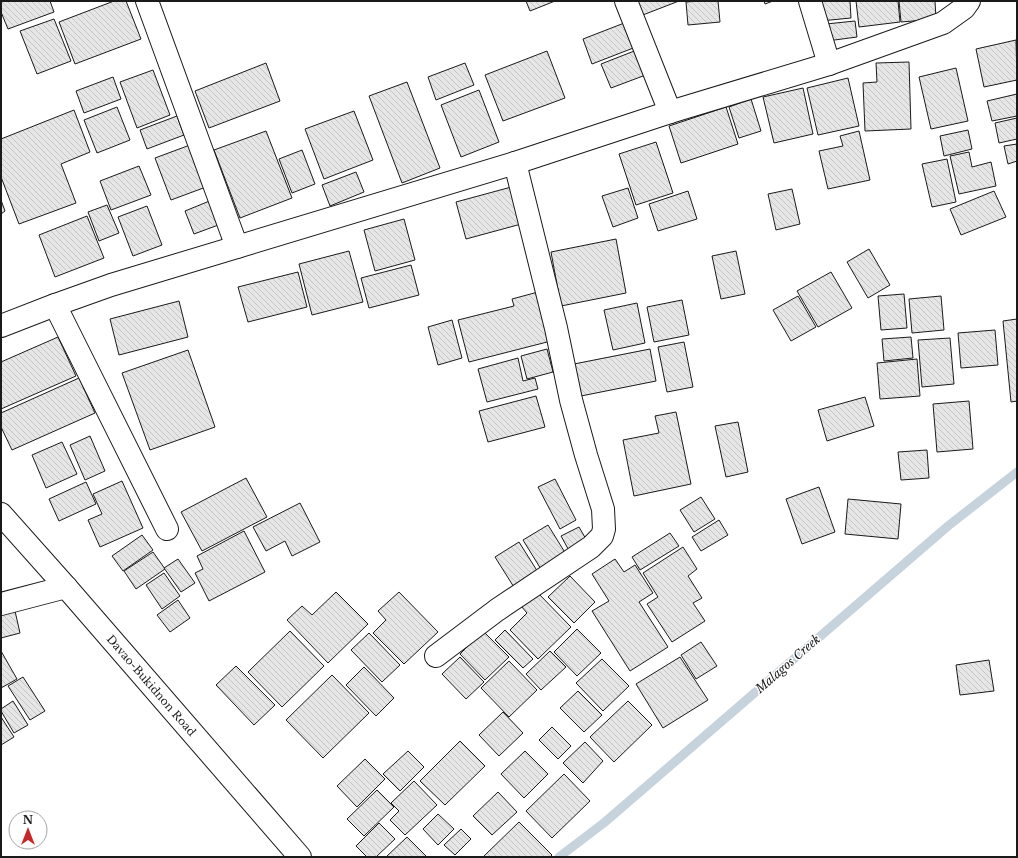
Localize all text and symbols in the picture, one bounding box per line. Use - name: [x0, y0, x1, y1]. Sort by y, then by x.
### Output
- water label: Malagos Creek: [751, 631, 823, 697]
- street label: Davao-Bukidnon Road: [104, 632, 199, 739]
- north arrow: [8, 810, 48, 850]
- text: N: [23, 813, 34, 827]

